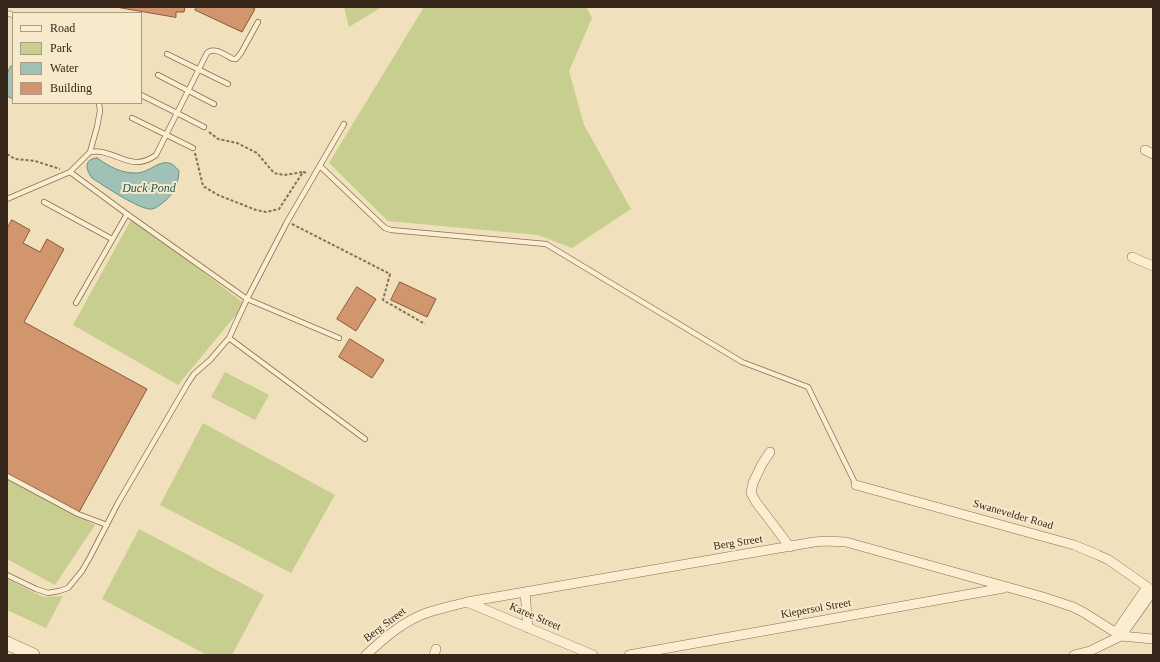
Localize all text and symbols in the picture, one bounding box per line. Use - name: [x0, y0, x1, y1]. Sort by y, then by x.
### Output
- legend: [12, 12, 142, 104]
- text: Road: [50, 21, 75, 35]
- text: Park: [50, 41, 72, 55]
- text: Water: [50, 61, 78, 75]
- text: Building: [50, 81, 92, 95]
- water label: Duck Pond: [122, 182, 176, 196]
- street label: Swanevelder Road: [971, 497, 1055, 533]
- street label: Berg Street: [712, 533, 764, 553]
- street label: Kiepersol Street: [780, 596, 852, 622]
- street label: Karee Street: [507, 600, 563, 634]
- street label: Berg Street: [361, 605, 409, 645]

